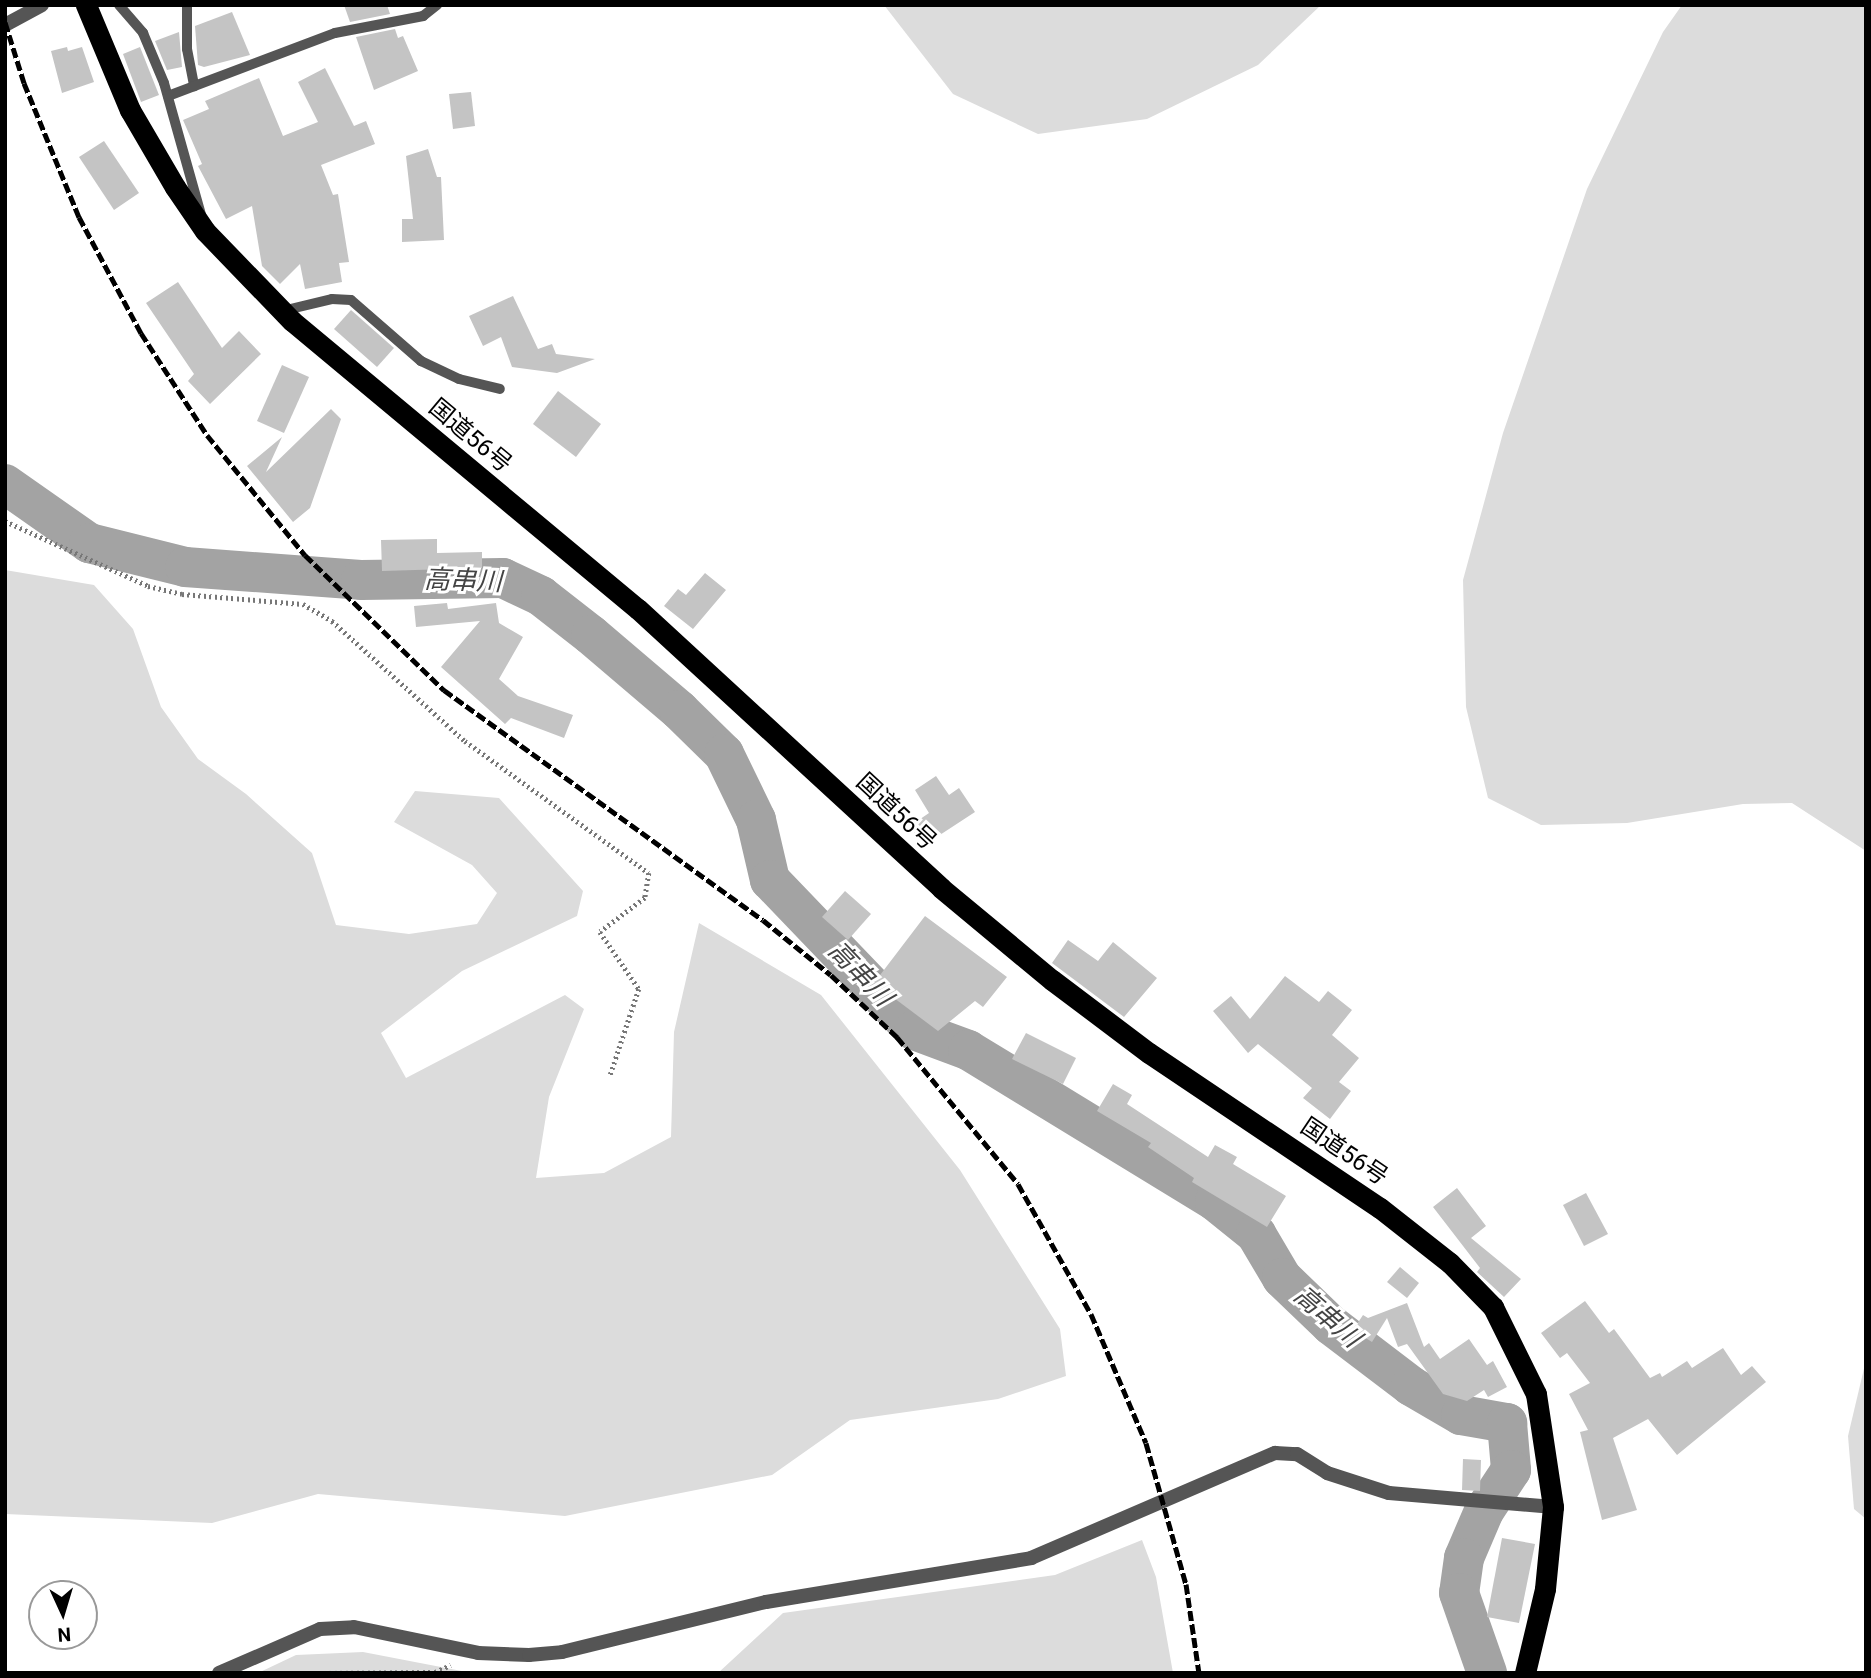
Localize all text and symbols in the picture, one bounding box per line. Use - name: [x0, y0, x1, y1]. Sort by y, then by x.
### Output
- street label: 国道56号: [423, 393, 517, 479]
- water label: 高串川: [423, 564, 503, 598]
- street label: 国道56号: [850, 768, 942, 856]
- water label: 高串川: [822, 935, 898, 1013]
- street label: 国道56号: [1295, 1112, 1393, 1192]
- water label: 高串川: [1287, 1280, 1367, 1354]
- north arrow: [28, 1580, 98, 1650]
- text: N: [57, 1623, 72, 1646]

